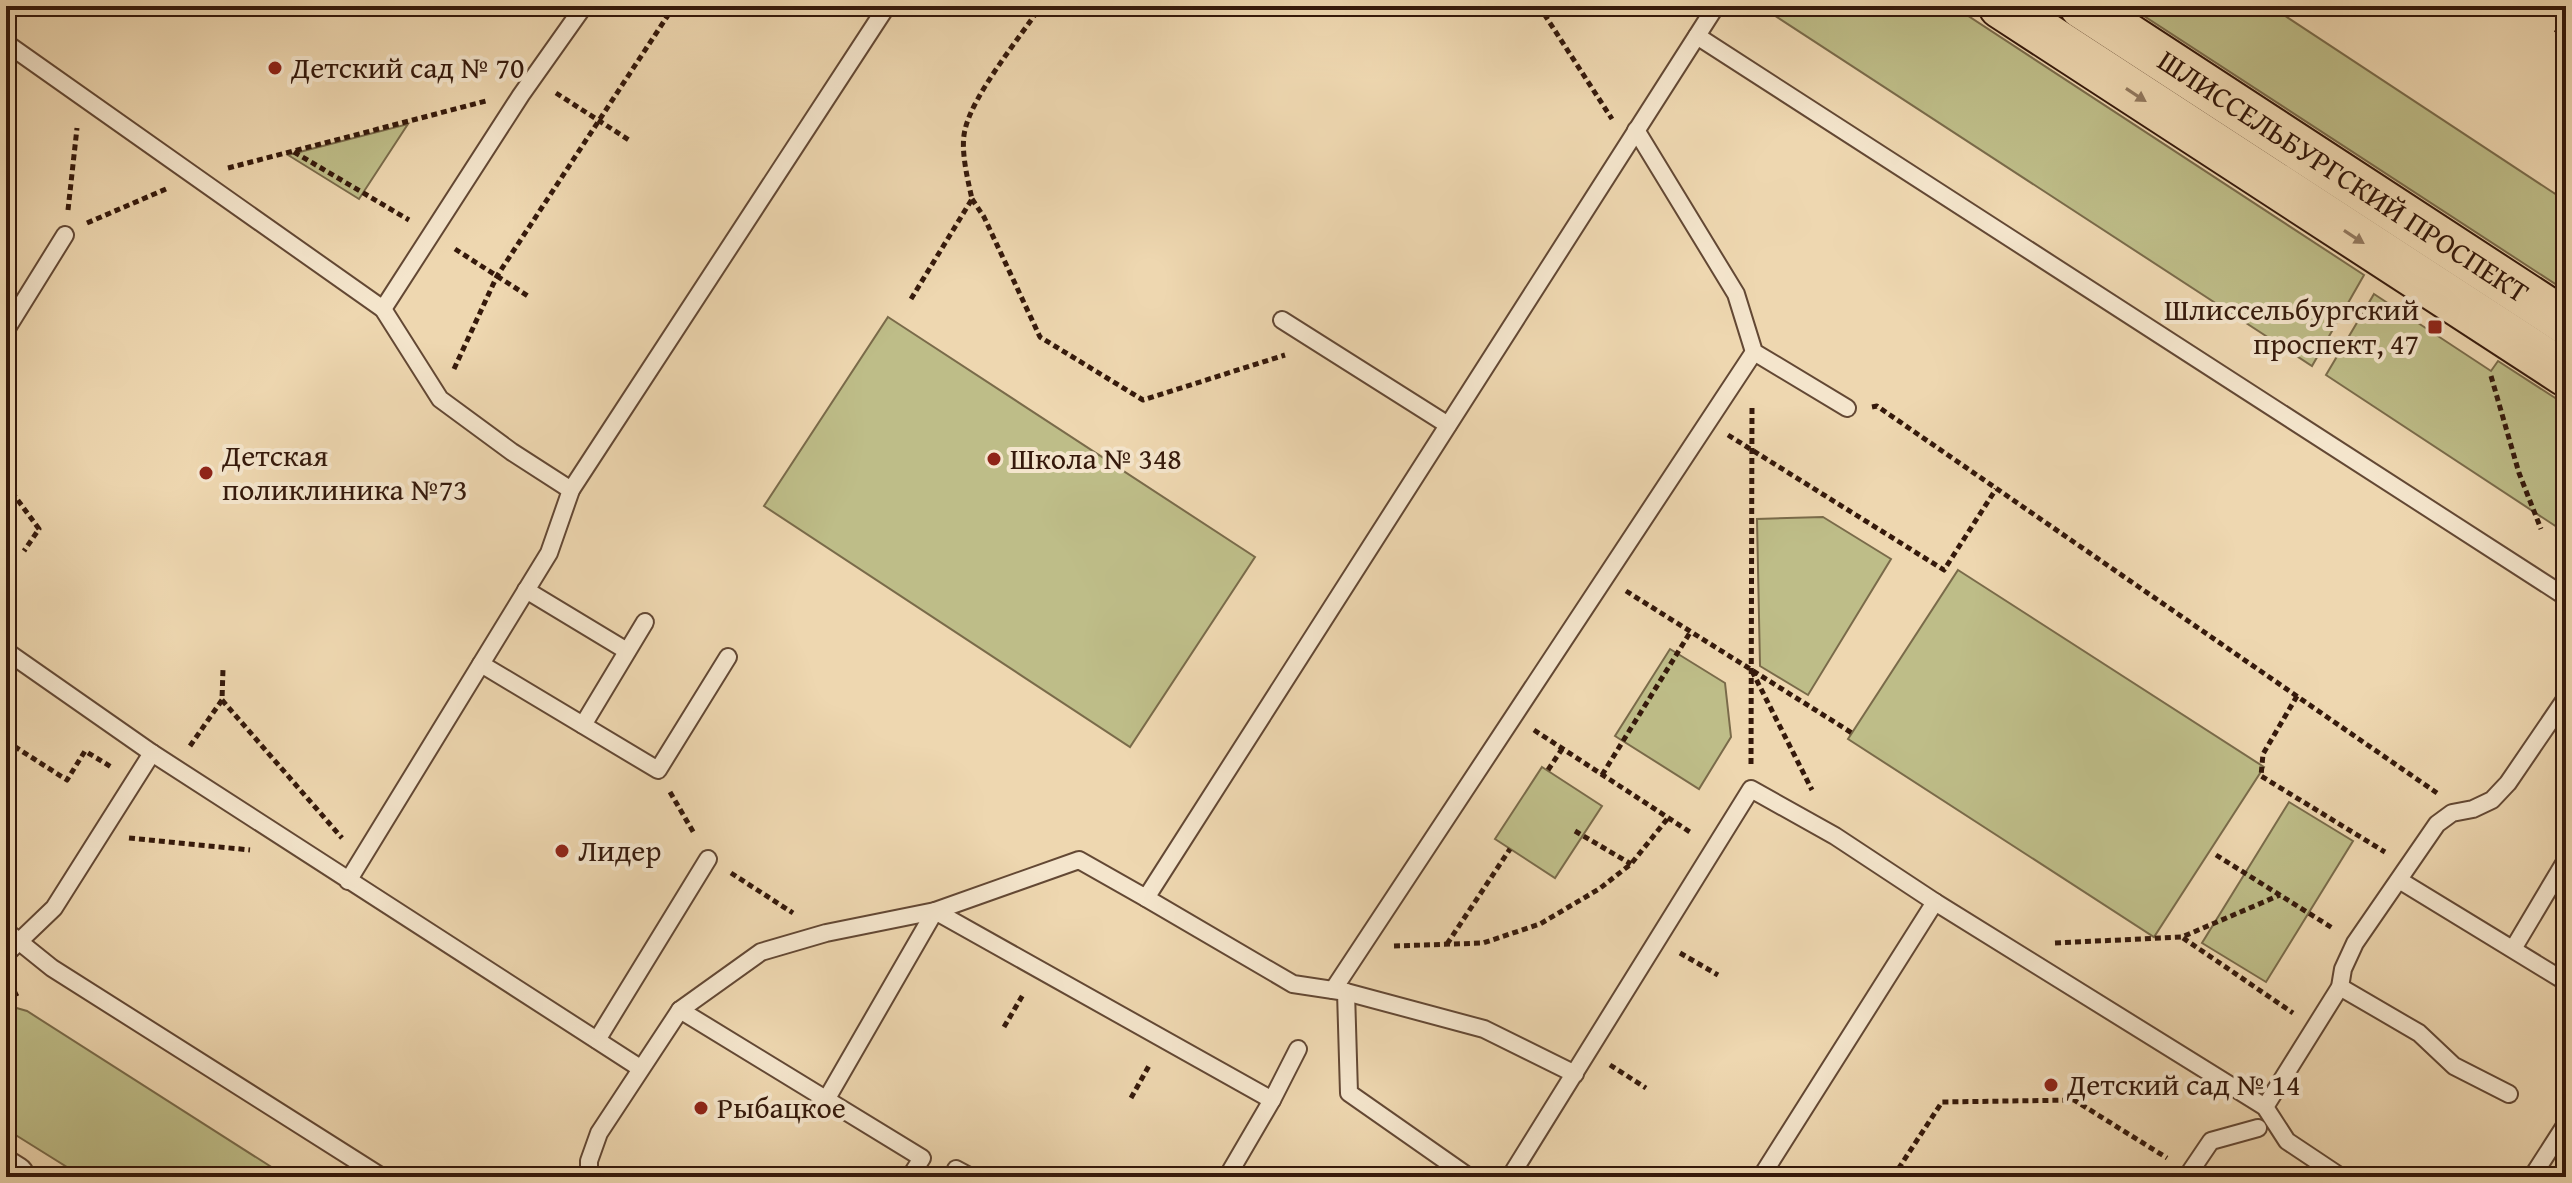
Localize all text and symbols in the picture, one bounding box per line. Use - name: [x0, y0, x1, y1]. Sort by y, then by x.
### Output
- street label: ШЛИССЕЛЬБУРГСКИЙ ПРОСПЕКТ: [2149, 38, 2538, 313]
- place label: Детский сад № 70: [290, 45, 524, 89]
- marker: Детский сад № 70: [266, 59, 284, 77]
- one-way arrow: [2125, 87, 2147, 101]
- one-way arrow: [2343, 229, 2365, 243]
- place label: Шлиссельбургский проспект, 47: [2164, 287, 2419, 365]
- marker: Шлиссельбургский проспект, 47: [2426, 318, 2444, 336]
- place label: Детская поликлиника №73: [221, 433, 468, 511]
- place label: Школа № 348: [1010, 436, 1182, 480]
- marker: Школа № 348: [985, 450, 1003, 468]
- marker: Детская поликлиника №73: [197, 464, 215, 482]
- place label: Лидер: [578, 828, 661, 872]
- marker: Лидер: [553, 842, 571, 860]
- place label: Детский сад № 14: [2066, 1062, 2300, 1106]
- marker: Детский сад № 14: [2042, 1076, 2060, 1094]
- place label: Рыбацкое: [717, 1085, 846, 1129]
- marker: Рыбацкое: [692, 1099, 710, 1117]

